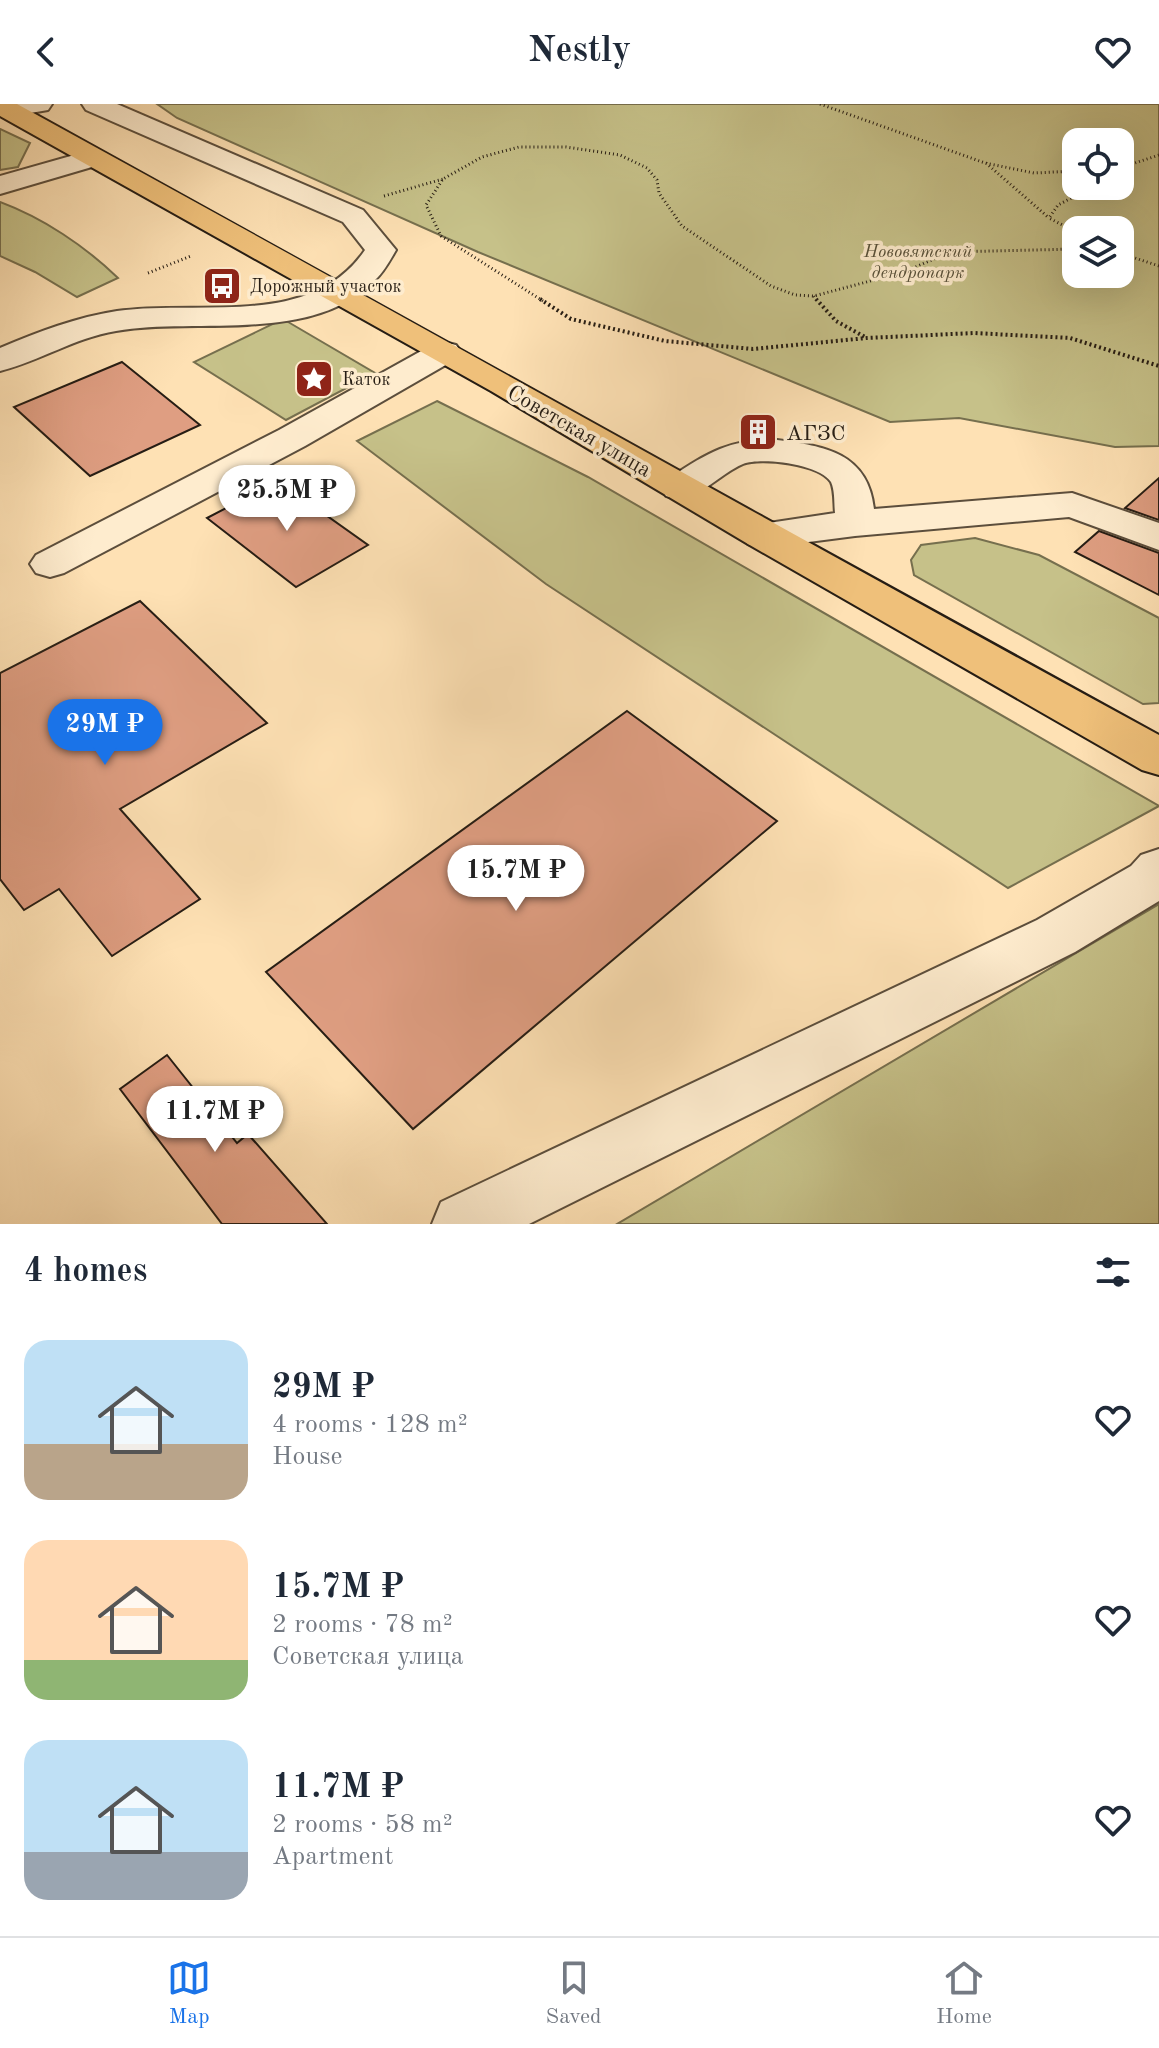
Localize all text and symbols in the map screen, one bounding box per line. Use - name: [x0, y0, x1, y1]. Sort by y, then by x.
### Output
- icon: back: [24, 30, 68, 74]
- icon: heart: [1091, 30, 1135, 74]
- text: Nestly: [528, 34, 631, 70]
- map controls: [1062, 128, 1134, 288]
- button: locate: [1062, 128, 1134, 200]
- button: layers: [1062, 216, 1134, 288]
- park label: Нововятский дендропарк: [863, 243, 972, 282]
- bus stop icon: Дорожный участок: [201, 265, 243, 307]
- place label: Дорожный участок: [250, 278, 402, 296]
- place icon: Каток: [293, 358, 335, 400]
- place label: Каток: [342, 371, 390, 389]
- street label: Советская улица: [503, 382, 655, 482]
- building icon: АГЗС: [737, 411, 779, 453]
- place label: АГЗС: [786, 423, 846, 445]
- pin: 25.5M ₽: [213, 465, 361, 533]
- text: 25.5M ₽: [236, 478, 338, 504]
- pin: 29M ₽: [49, 699, 161, 767]
- text: 29M ₽: [66, 712, 144, 738]
- pin: 15.7M ₽: [442, 845, 590, 913]
- text: 15.7M ₽: [465, 858, 567, 884]
- pin: 11.7M ₽: [141, 1086, 289, 1154]
- text: 11.7M ₽: [164, 1099, 266, 1125]
- icon: filters: [1091, 1250, 1135, 1294]
- text: 4 homes: [24, 1255, 147, 1289]
- text: 29M ₽: [272, 1371, 375, 1405]
- icon: home: [88, 1372, 184, 1468]
- icon: heart: [1091, 1398, 1135, 1442]
- text: 4 rooms · 128 m²: [272, 1412, 468, 1438]
- text: House: [272, 1444, 343, 1470]
- text: 15.7M ₽: [272, 1571, 404, 1605]
- icon: home: [88, 1572, 184, 1668]
- icon: heart: [1091, 1598, 1135, 1642]
- text: 2 rooms · 78 m²: [272, 1612, 453, 1638]
- text: Советская улица: [272, 1644, 464, 1670]
- text: 11.7M ₽: [272, 1771, 404, 1805]
- icon: home: [88, 1772, 184, 1868]
- icon: heart: [1091, 1798, 1135, 1842]
- text: 2 rooms · 58 m²: [272, 1812, 453, 1838]
- text: Apartment: [272, 1844, 394, 1870]
- tab: Map: [167, 1956, 211, 2031]
- tab: Saved: [546, 1956, 602, 2031]
- tab: Home: [936, 1956, 992, 2031]

